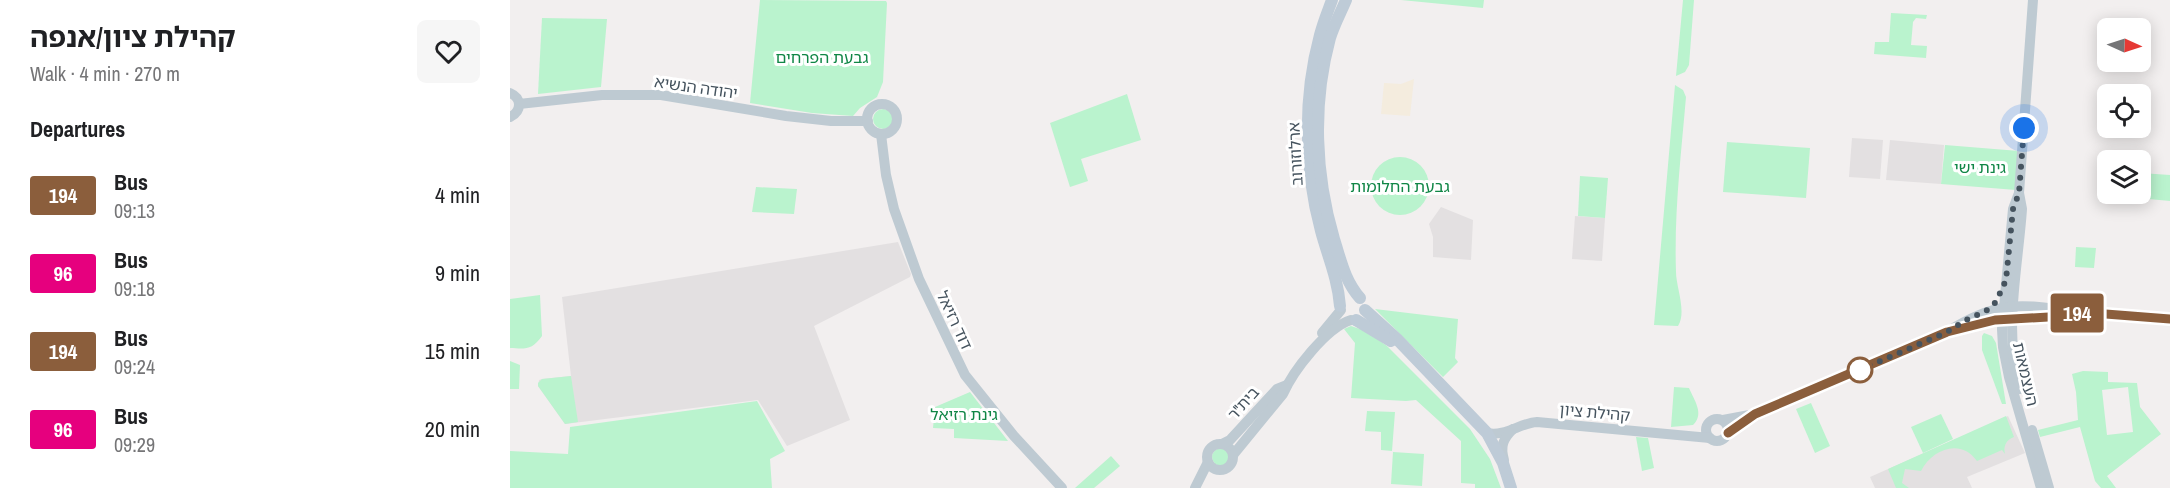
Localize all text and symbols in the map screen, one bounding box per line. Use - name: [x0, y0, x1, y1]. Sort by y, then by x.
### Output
- text: קהילת ציון/אנפה: [30, 18, 235, 56]
- north arrow: [2097, 18, 2151, 72]
- map controls: [2097, 18, 2151, 204]
- button: heart: [417, 20, 480, 83]
- park label: גבעת הפרחים: [775, 46, 869, 68]
- text: Walk · 4 min · 270 m: [30, 60, 180, 87]
- street label: יהודה הנשיא: [653, 70, 739, 104]
- button: locate: [2097, 84, 2151, 138]
- your location: [2009, 113, 2039, 143]
- text: Departures: [30, 114, 125, 144]
- street label: ארלוזורוב: [1282, 122, 1308, 186]
- button: layers: [2097, 150, 2151, 204]
- park label: גינת ישי: [1954, 156, 2006, 178]
- text: Bus: [114, 167, 148, 197]
- park label: גבעת החלומות: [1350, 175, 1450, 197]
- text: 4 min: [435, 180, 480, 210]
- text: 194: [49, 181, 77, 210]
- text: 09:13: [114, 197, 155, 224]
- text: Bus: [114, 245, 148, 275]
- text: 9 min: [435, 258, 480, 288]
- text: 96: [53, 259, 73, 288]
- text: 09:18: [114, 275, 155, 302]
- street label: דוד רזיאל: [932, 287, 978, 353]
- line badge: 194: [2042, 294, 2112, 332]
- text: 194: [2063, 299, 2091, 328]
- text: Bus: [114, 323, 148, 353]
- text: 15 min: [425, 336, 480, 366]
- text: 194: [49, 337, 77, 366]
- street label: העצמאות: [2008, 340, 2044, 408]
- text: 09:24: [114, 353, 155, 380]
- unlabelled marker: [1847, 357, 1873, 383]
- street label: בית"ר: [1222, 382, 1264, 424]
- street label: קהילת ציון: [1559, 398, 1631, 426]
- text: Bus: [114, 401, 148, 431]
- park label: גינת רזיאל: [930, 403, 998, 425]
- text: 20 min: [425, 414, 480, 444]
- text: 96: [53, 415, 73, 444]
- text: 09:29: [114, 431, 155, 458]

